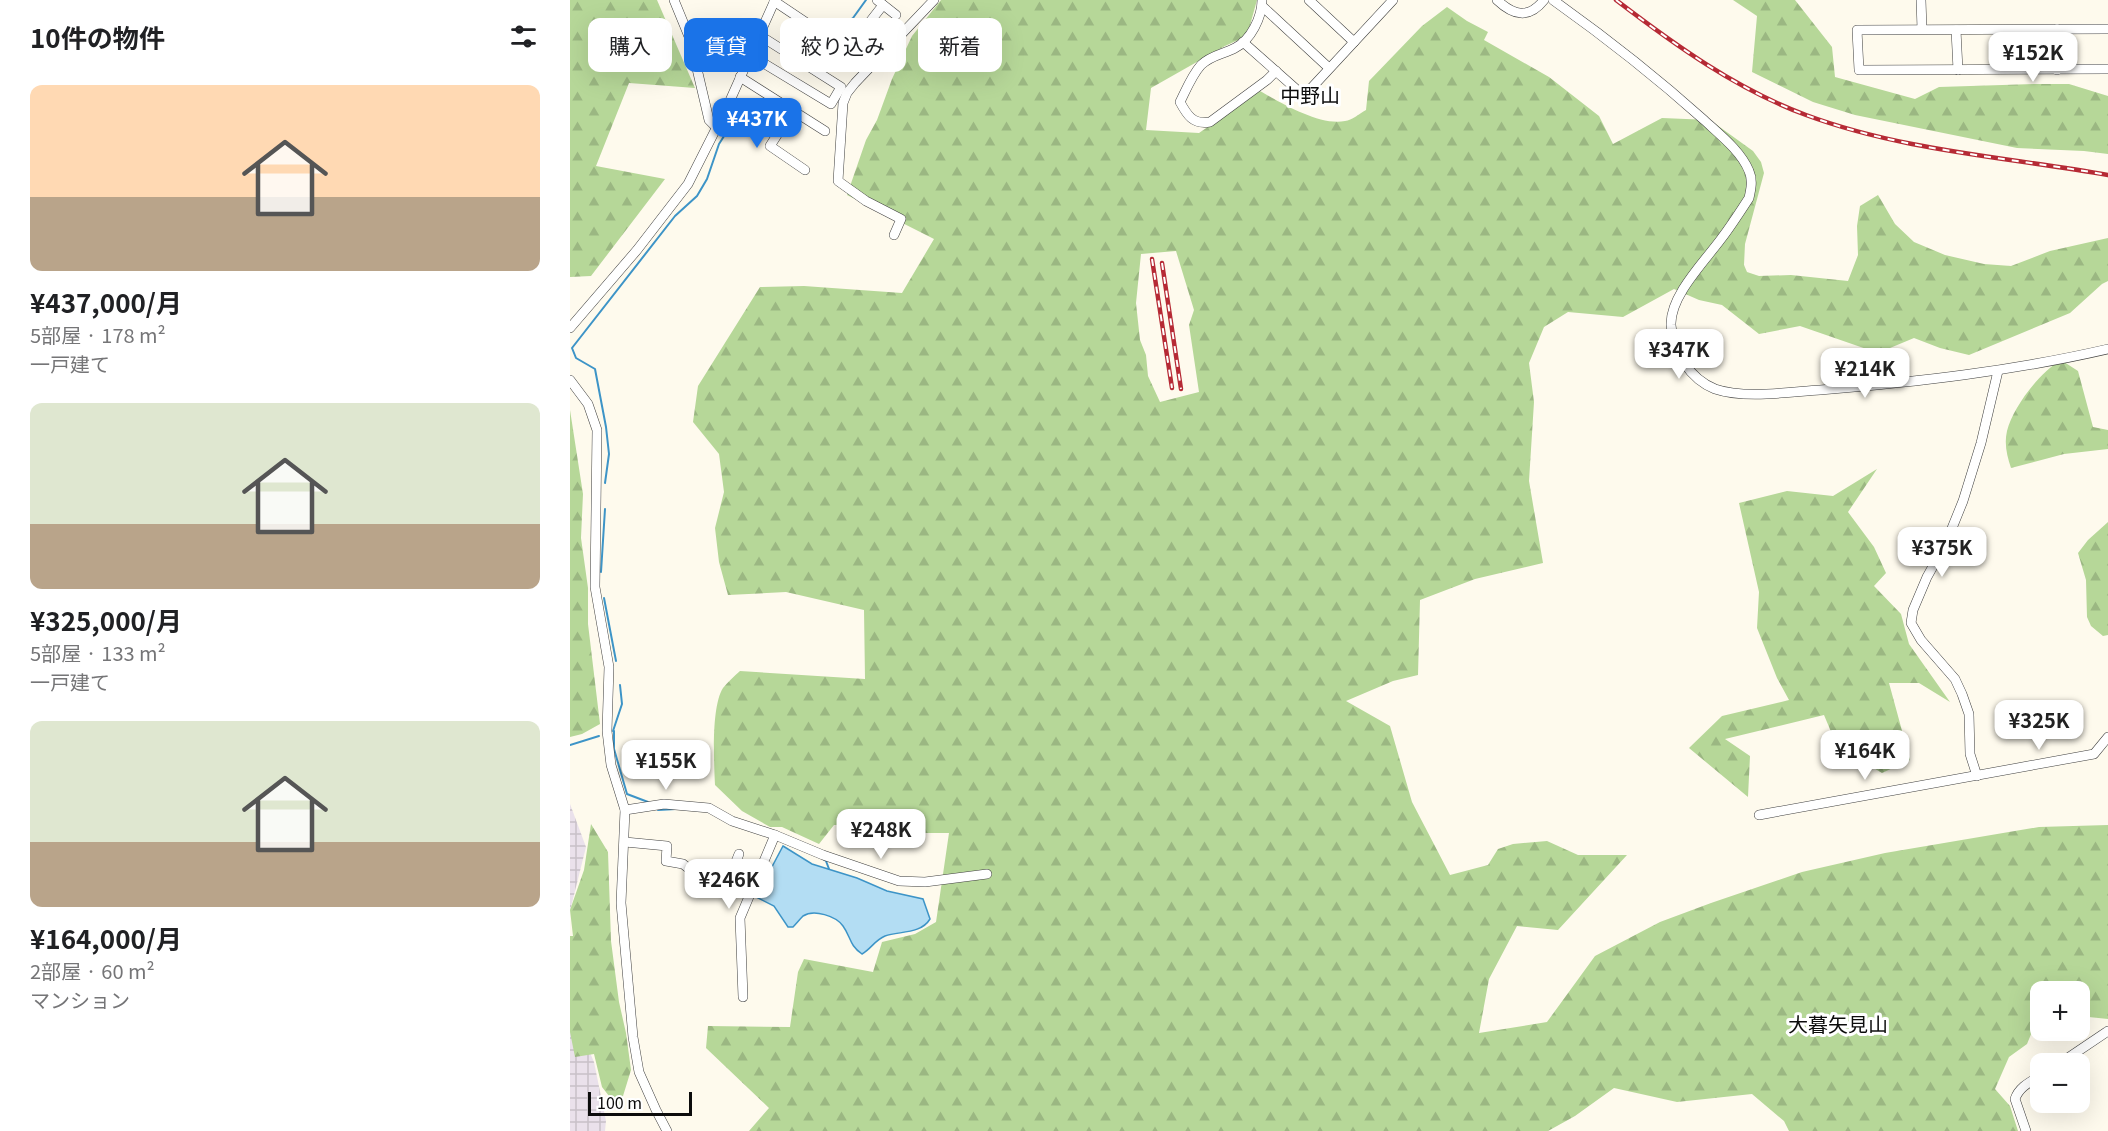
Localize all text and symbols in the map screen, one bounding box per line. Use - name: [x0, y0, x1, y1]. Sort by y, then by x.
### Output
- text: 10件の物件: [30, 18, 165, 55]
- chip: 購入: [588, 18, 672, 72]
- chip: 賃貸: [684, 18, 768, 72]
- chip: 絞り込み: [780, 18, 906, 72]
- chip: 新着: [918, 18, 1002, 72]
- icon: filters: [507, 20, 540, 53]
- pin: ¥152K: [1991, 32, 2075, 83]
- text: ¥152K: [2003, 37, 2063, 66]
- district label: 中野山: [1280, 80, 1340, 109]
- pin: ¥437K: [715, 98, 799, 149]
- text: ¥437K: [727, 103, 787, 132]
- icon: home: [231, 124, 339, 232]
- text: ¥437,000/月: [30, 283, 182, 320]
- text: 5部屋 · 178 m²: [30, 320, 166, 349]
- pin: ¥347K: [1637, 329, 1721, 380]
- text: ¥347K: [1649, 334, 1709, 363]
- pin: ¥214K: [1823, 348, 1907, 399]
- text: 一戸建て: [30, 349, 110, 378]
- text: ¥214K: [1835, 353, 1895, 382]
- icon: home: [231, 442, 339, 550]
- pin: ¥375K: [1900, 527, 1984, 578]
- text: ¥375K: [1912, 532, 1972, 561]
- text: ¥325,000/月: [30, 601, 182, 638]
- text: 5部屋 · 133 m²: [30, 638, 166, 667]
- text: 一戸建て: [30, 667, 110, 696]
- pin: ¥325K: [1997, 700, 2081, 751]
- text: ¥325K: [2009, 705, 2069, 734]
- pin: ¥164K: [1823, 730, 1907, 781]
- text: ¥164K: [1835, 735, 1895, 764]
- pin: ¥155K: [624, 740, 708, 791]
- text: ¥155K: [636, 745, 696, 774]
- icon: home: [231, 760, 339, 868]
- pin: ¥248K: [839, 809, 923, 860]
- text: ¥248K: [851, 814, 911, 843]
- pin: ¥246K: [687, 859, 771, 910]
- text: ¥246K: [699, 864, 759, 893]
- text: ¥164,000/月: [30, 919, 182, 956]
- text: 2部屋 · 60 m²: [30, 956, 155, 985]
- map controls: [2030, 981, 2090, 1113]
- button: +: [2030, 981, 2090, 1041]
- text: マンション: [30, 985, 130, 1014]
- district label: 大暮矢見山: [1788, 1009, 1888, 1038]
- button: −: [2030, 1053, 2090, 1113]
- scale bar: [588, 1089, 692, 1116]
- text: 100 m: [597, 1090, 642, 1114]

